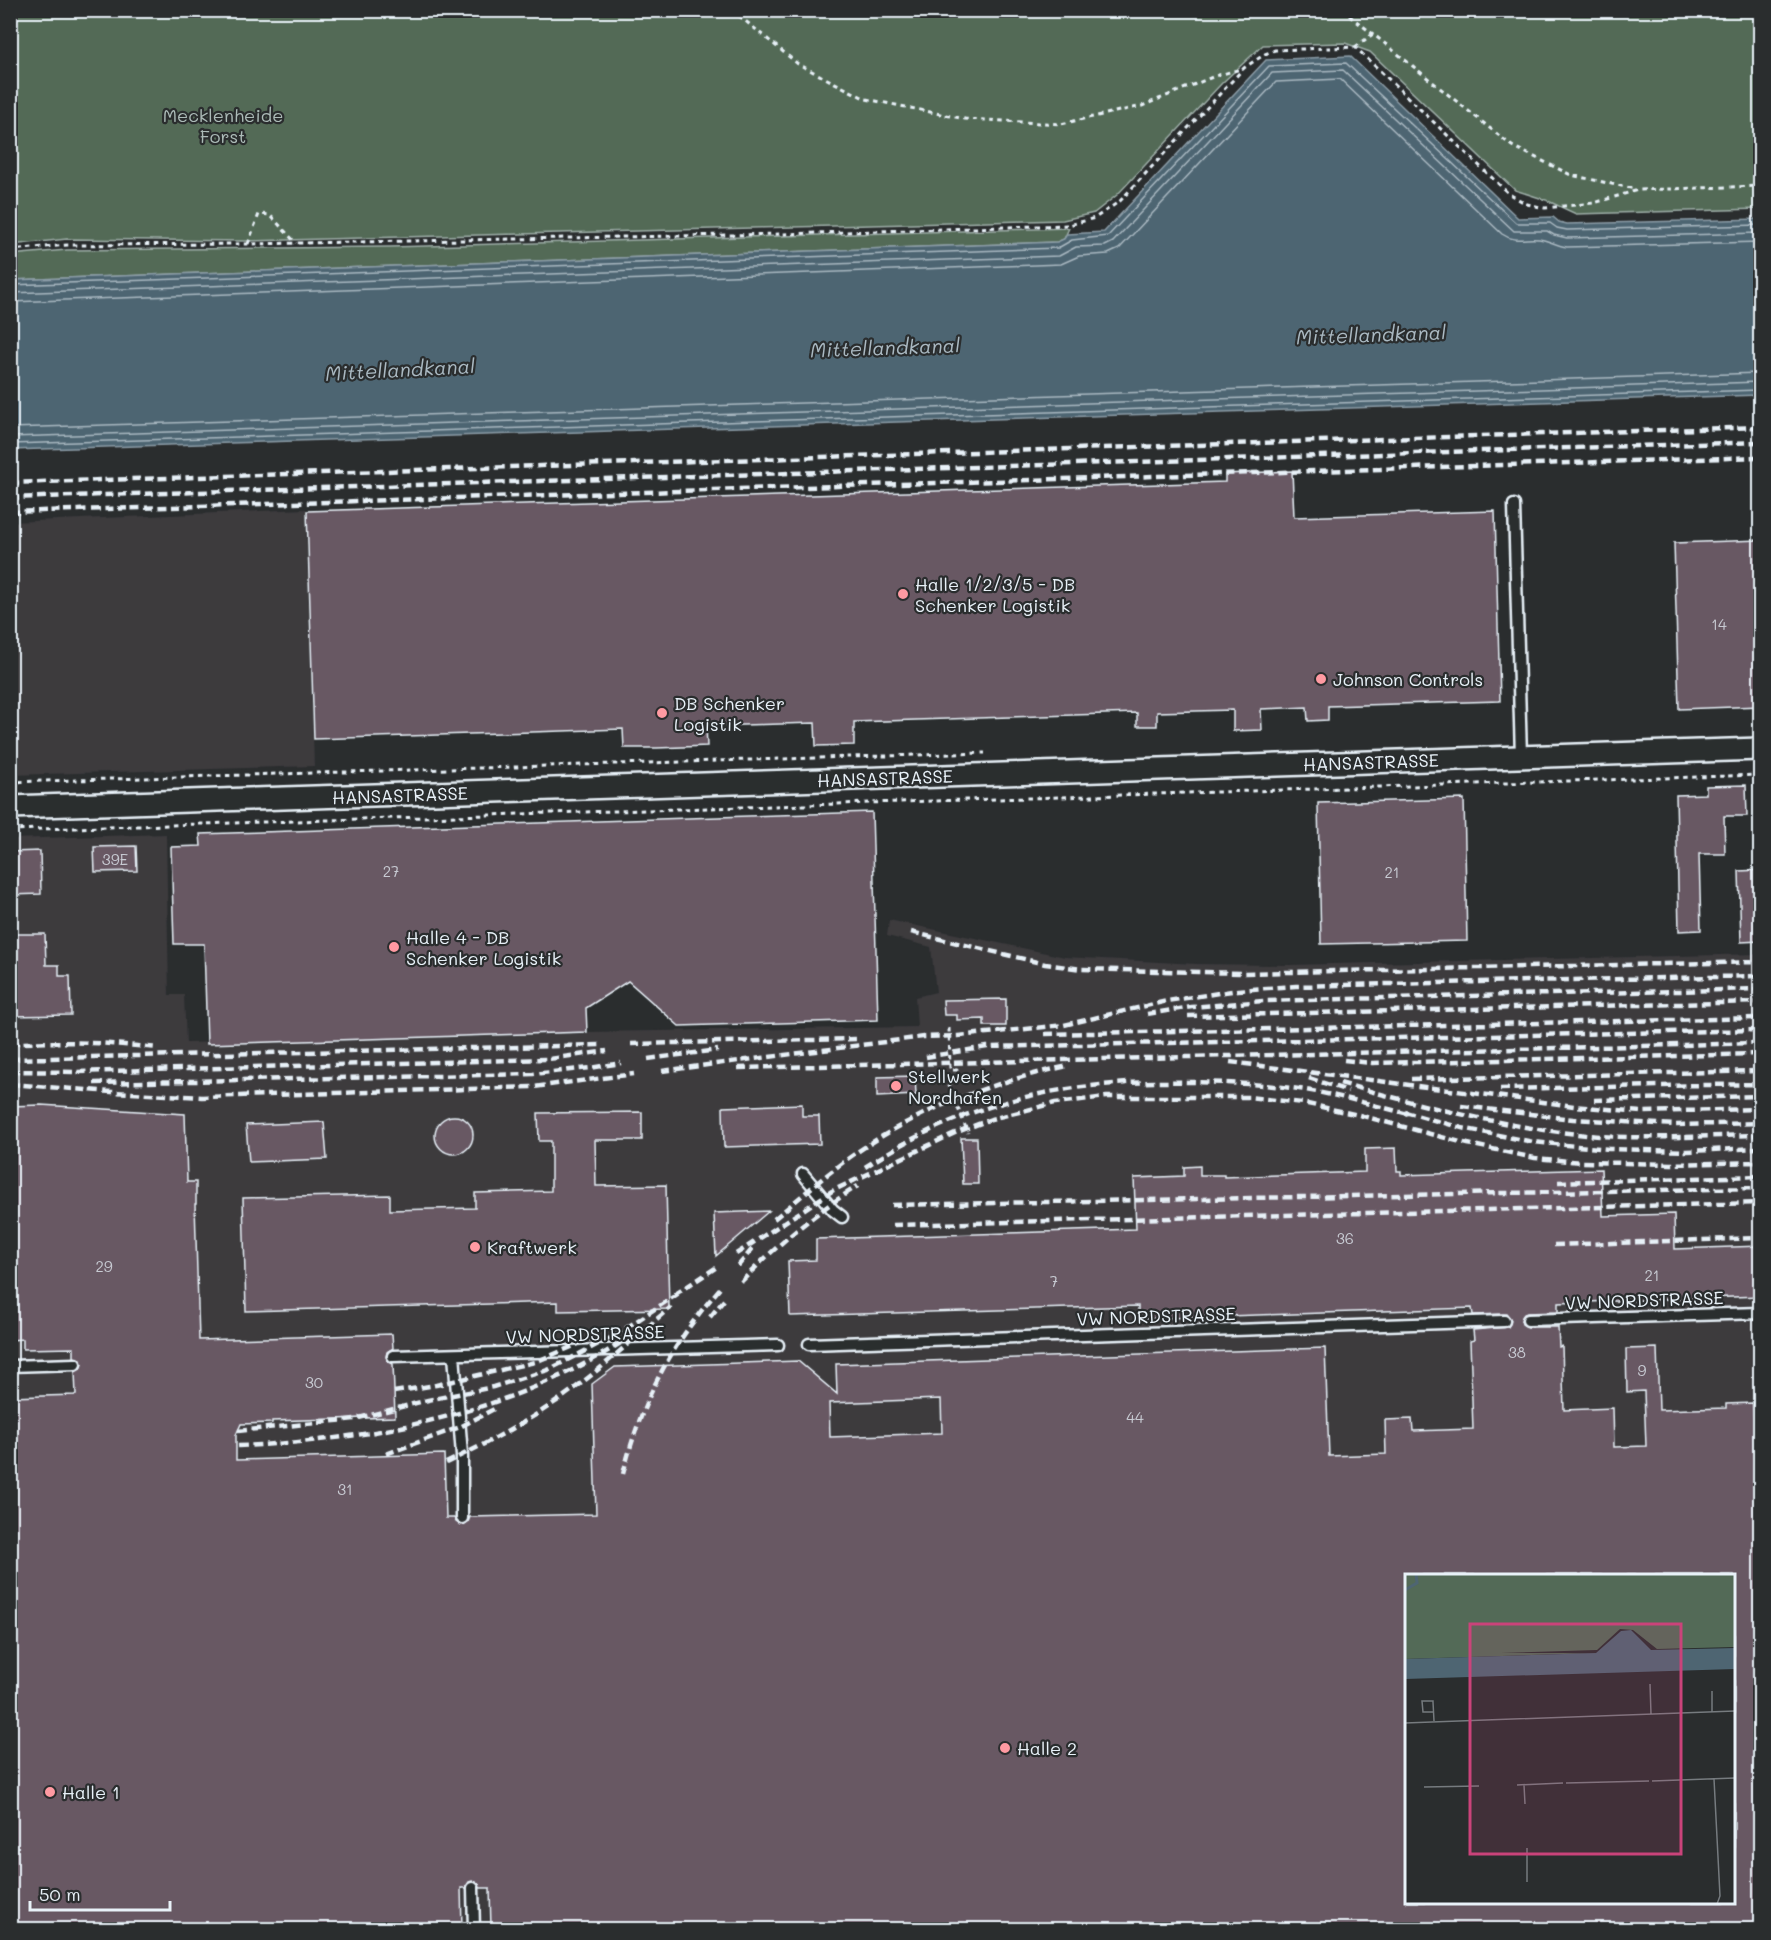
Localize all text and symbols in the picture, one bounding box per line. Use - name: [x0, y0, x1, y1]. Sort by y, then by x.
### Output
- park label: Mecklenheide Forst: [163, 103, 283, 148]
- water label: Mittellandkanal: [1296, 318, 1446, 350]
- water label: Mittellandkanal: [810, 331, 960, 363]
- water label: Mittellandkanal: [324, 352, 476, 386]
- place label: Halle 1/2/3/5 - DB Schenker Logistik: [915, 572, 1075, 617]
- marker: Halle 1/2/3/5 - DB Schenker Logistik: [896, 587, 910, 601]
- house number: 14: [1711, 614, 1727, 634]
- place label: Johnson Controls: [1333, 667, 1483, 691]
- marker: Johnson Controls: [1314, 672, 1328, 686]
- place label: DB Schenker Logistik: [674, 691, 785, 736]
- marker: DB Schenker Logistik: [655, 706, 669, 720]
- street label: HANSASTRASSE: [1303, 748, 1439, 776]
- street label: HANSASTRASSE: [817, 764, 953, 792]
- street label: HANSASTRASSE: [332, 781, 468, 809]
- house number: 39E: [102, 849, 129, 869]
- house number: 27: [383, 861, 399, 881]
- house number: 21: [1384, 862, 1400, 882]
- place label: Halle 4 - DB Schenker Logistik: [406, 925, 561, 970]
- marker: Halle 4 - DB Schenker Logistik: [387, 940, 401, 954]
- place label: Stellwerk Nordhafen: [908, 1064, 1002, 1109]
- marker: Stellwerk Nordhafen: [889, 1079, 903, 1093]
- house number: 36: [1336, 1228, 1354, 1248]
- place label: Kraftwerk: [487, 1235, 577, 1259]
- marker: Kraftwerk: [468, 1240, 482, 1254]
- house number: 29: [95, 1256, 113, 1276]
- house number: 21: [1644, 1265, 1660, 1285]
- house number: 7: [1050, 1271, 1058, 1291]
- street label: VW NORDSTRASSE: [1564, 1285, 1724, 1315]
- street label: VW NORDSTRASSE: [1076, 1301, 1236, 1331]
- street label: VW NORDSTRASSE: [505, 1319, 665, 1349]
- house number: 38: [1508, 1342, 1526, 1362]
- house number: 9: [1638, 1360, 1647, 1380]
- house number: 30: [305, 1372, 323, 1392]
- house number: 44: [1126, 1407, 1144, 1427]
- house number: 31: [337, 1479, 353, 1499]
- inset map: [1405, 1574, 1735, 1904]
- place label: Halle 2: [1017, 1736, 1077, 1760]
- marker: Halle 2: [998, 1741, 1012, 1755]
- place label: Halle 1: [62, 1780, 120, 1804]
- marker: Halle 1: [43, 1785, 57, 1799]
- scale bar: [30, 1874, 170, 1912]
- text: 50 m: [39, 1882, 81, 1906]

